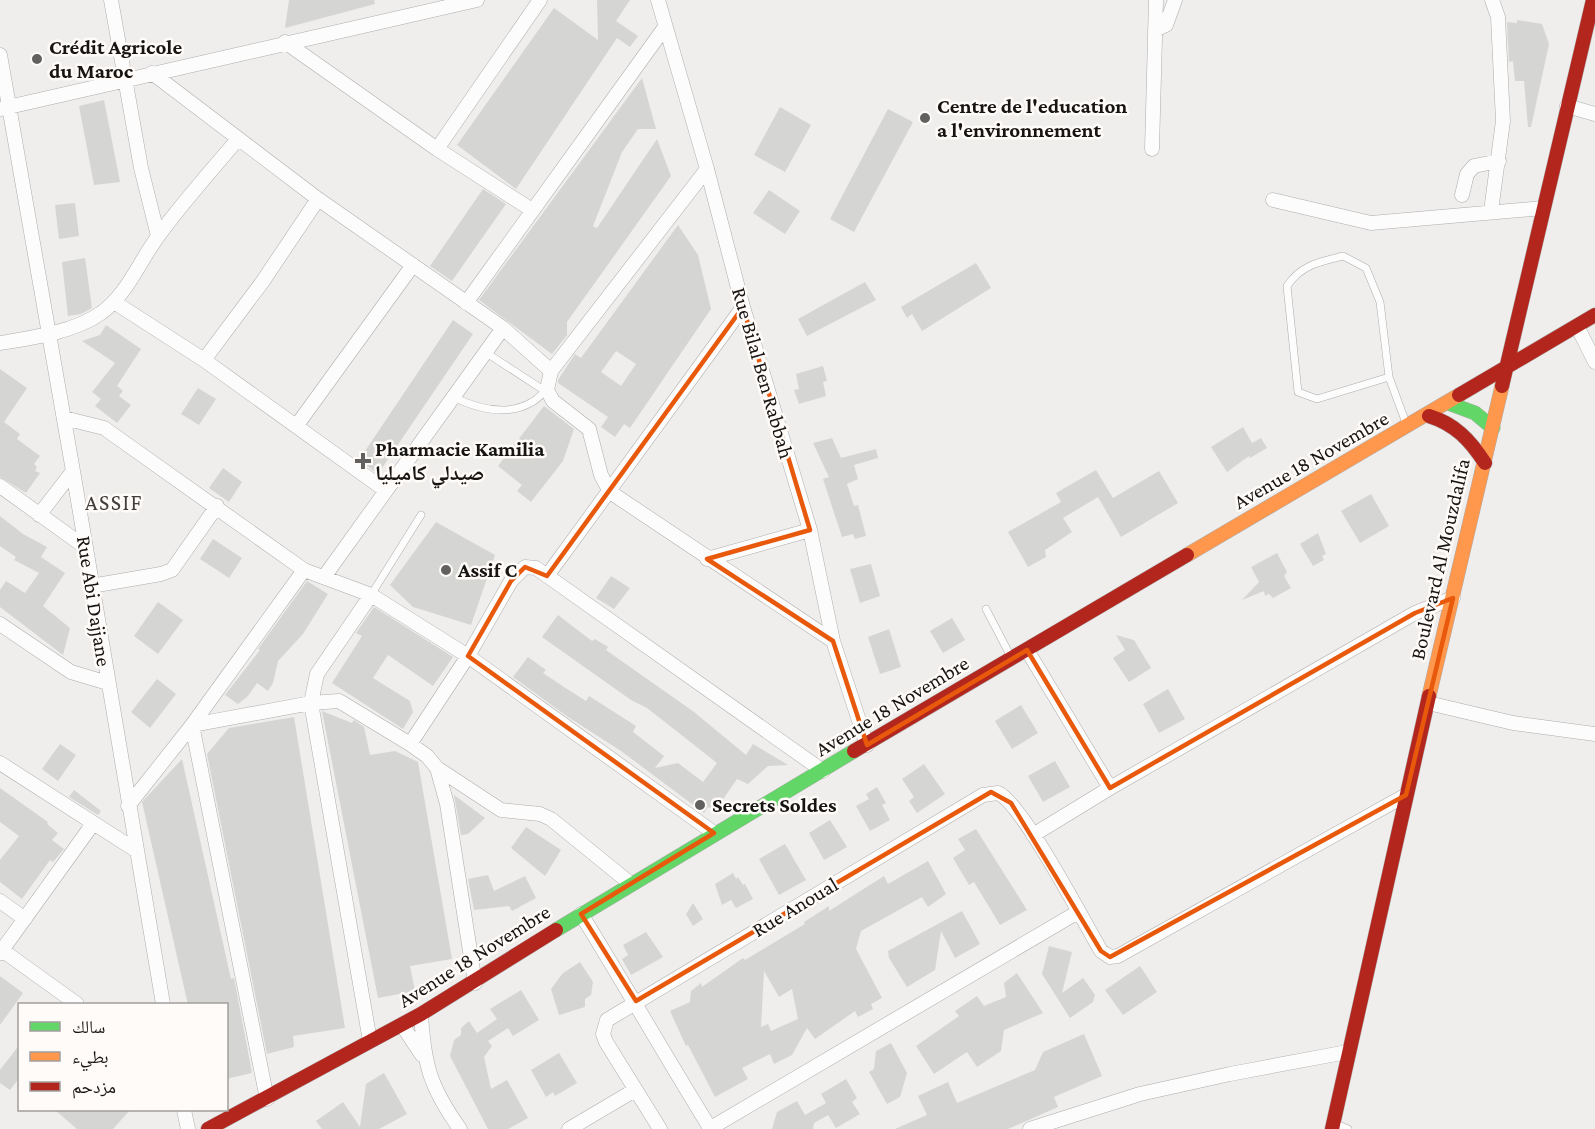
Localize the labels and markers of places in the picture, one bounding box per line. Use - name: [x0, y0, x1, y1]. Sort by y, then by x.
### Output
- place label: Crédit Agricole du Maroc: [49, 35, 182, 83]
- marker: Crédit Agricole du Maroc: [30, 52, 44, 66]
- place label: Centre de l'education a l'environnement: [937, 94, 1127, 142]
- marker: Centre de l'education a l'environnement: [918, 111, 932, 125]
- place label: Pharmacie Kamilia صيدلي كاميليا: [375, 437, 545, 489]
- marker: Pharmacie Kamilia صيدلي كاميليا: [356, 454, 370, 468]
- place label: Assif C: [457, 558, 517, 582]
- marker: Assif C: [439, 563, 453, 577]
- place label: Secrets Soldes: [712, 793, 837, 817]
- marker: Secrets Soldes: [693, 798, 707, 812]

